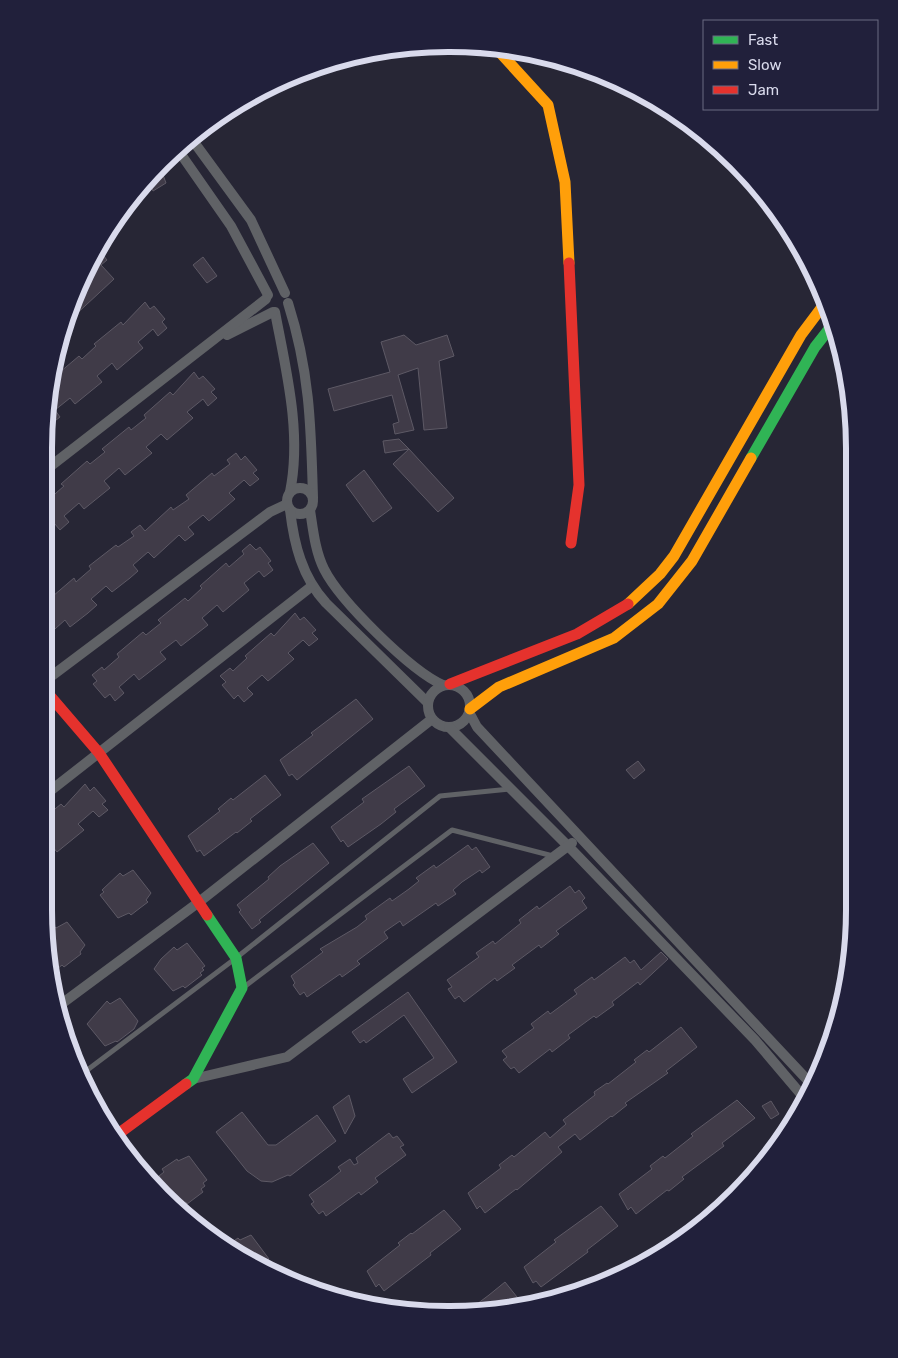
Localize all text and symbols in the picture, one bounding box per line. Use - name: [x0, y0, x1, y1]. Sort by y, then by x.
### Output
- legend: [703, 20, 878, 110]
- text: Fast: [748, 31, 778, 49]
- text: Slow: [748, 56, 781, 74]
- text: Jam: [748, 81, 779, 99]

